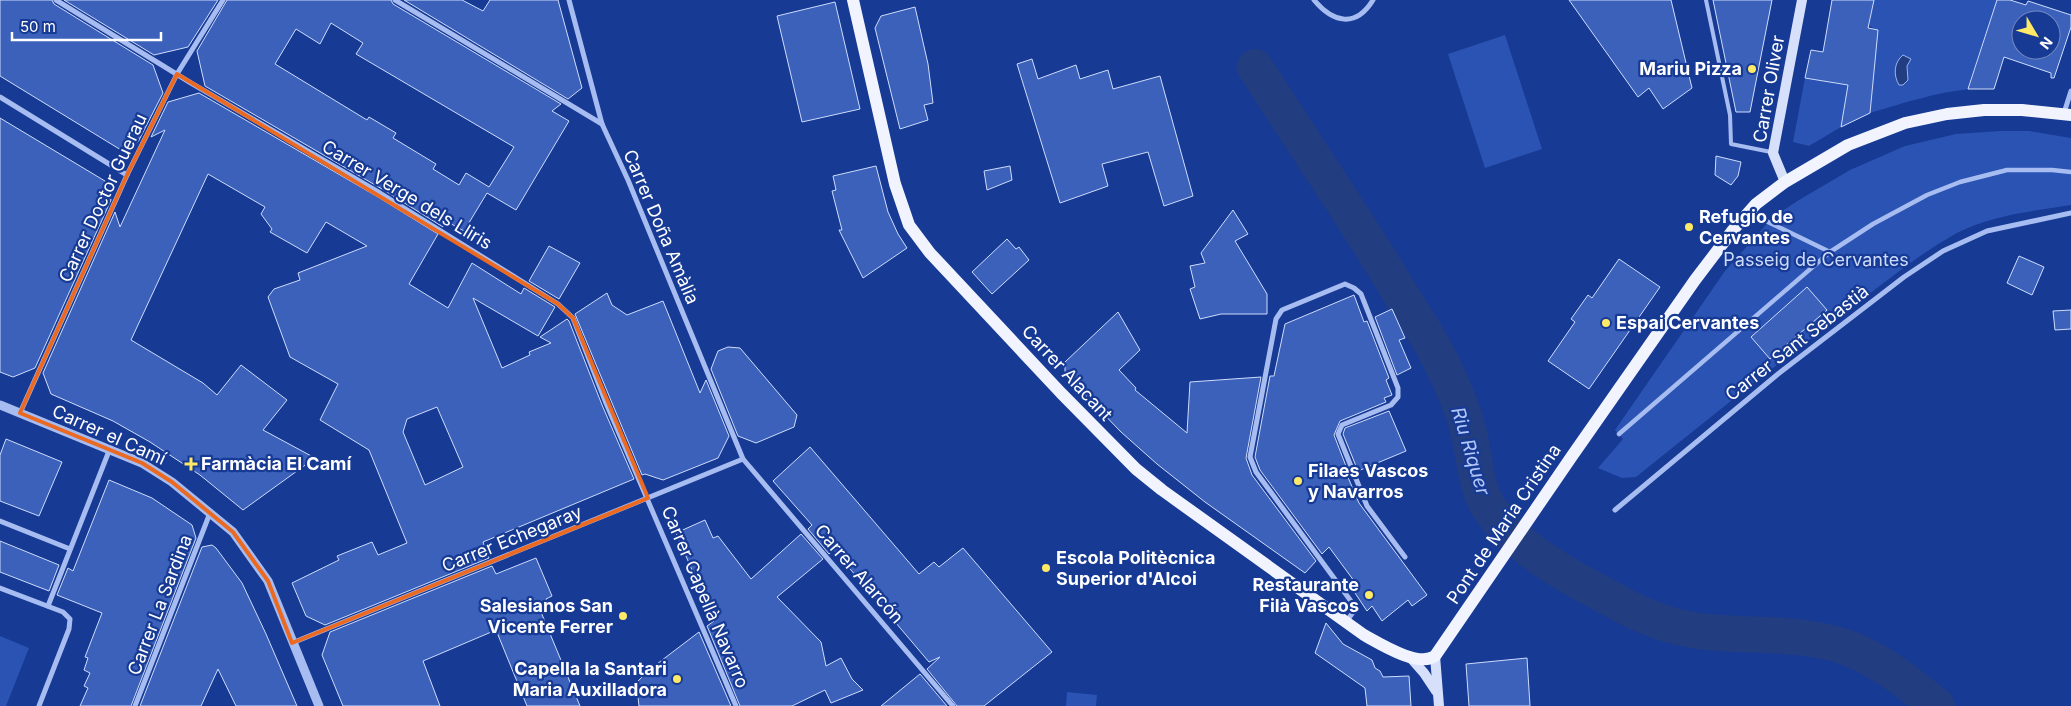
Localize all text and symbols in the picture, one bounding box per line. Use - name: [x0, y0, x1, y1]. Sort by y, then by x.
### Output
- scale bar: [12, 10, 161, 42]
- north arrow: [2011, 10, 2061, 60]
- text: 50 m: [20, 17, 56, 36]
- street label: Carrer Oliver: [1749, 33, 1788, 144]
- text: N: [2037, 34, 2057, 53]
- place label: Mariu Pizza: [1639, 58, 1742, 79]
- marker: Mariu Pizza: [1746, 63, 1758, 75]
- street label: Carrer Doctor Guerau: [54, 110, 151, 285]
- street label: Carrer Verge dels Lliris: [319, 135, 496, 254]
- street label: Carrer Doña Amàlia: [619, 146, 704, 307]
- place label: Refugio de Cervantes: [1699, 206, 1794, 248]
- marker: Refugio de Cervantes: [1683, 221, 1695, 233]
- park label: Passeig de Cervantes: [1723, 249, 1909, 270]
- street label: Carrer Sant Sebastià: [1721, 280, 1872, 405]
- place label: Espai Cervantes: [1616, 312, 1759, 333]
- marker: Espai Cervantes: [1600, 317, 1612, 329]
- street label: Carrer Alacant: [1018, 320, 1117, 425]
- street label: Carrer el Camí: [49, 400, 170, 469]
- water label: Riu Riquer: [1446, 404, 1495, 499]
- street label: Pont de Maria Cristina: [1442, 440, 1565, 608]
- place label: Farmàcia El Camí: [201, 453, 353, 474]
- marker: Farmàcia El Camí: [185, 458, 197, 470]
- place label: Filaes Vascos y Navarros: [1308, 460, 1428, 502]
- marker: Filaes Vascos y Navarros: [1292, 475, 1304, 487]
- street label: Carrer Echegaray: [439, 501, 585, 576]
- street label: Carrer Capellà Navarro: [658, 503, 753, 691]
- street label: Carrer Alarcón: [811, 520, 908, 627]
- street label: Carrer La Sardina: [123, 532, 196, 678]
- place label: Escola Politècnica Superior d'Alcoi: [1056, 547, 1216, 589]
- marker: Escola Politècnica Superior d'Alcoi: [1040, 562, 1052, 574]
- place label: Restaurante Filà Vascos: [1252, 574, 1359, 616]
- marker: Restaurante Filà Vascos: [1363, 589, 1375, 601]
- place label: Salesianos San Vicente Ferrer: [480, 595, 613, 637]
- marker: Salesianos San Vicente Ferrer: [617, 610, 629, 622]
- place label: Capella la Santari Maria Auxilladora: [513, 658, 667, 700]
- marker: Capella la Santari Maria Auxilladora: [671, 673, 683, 685]

